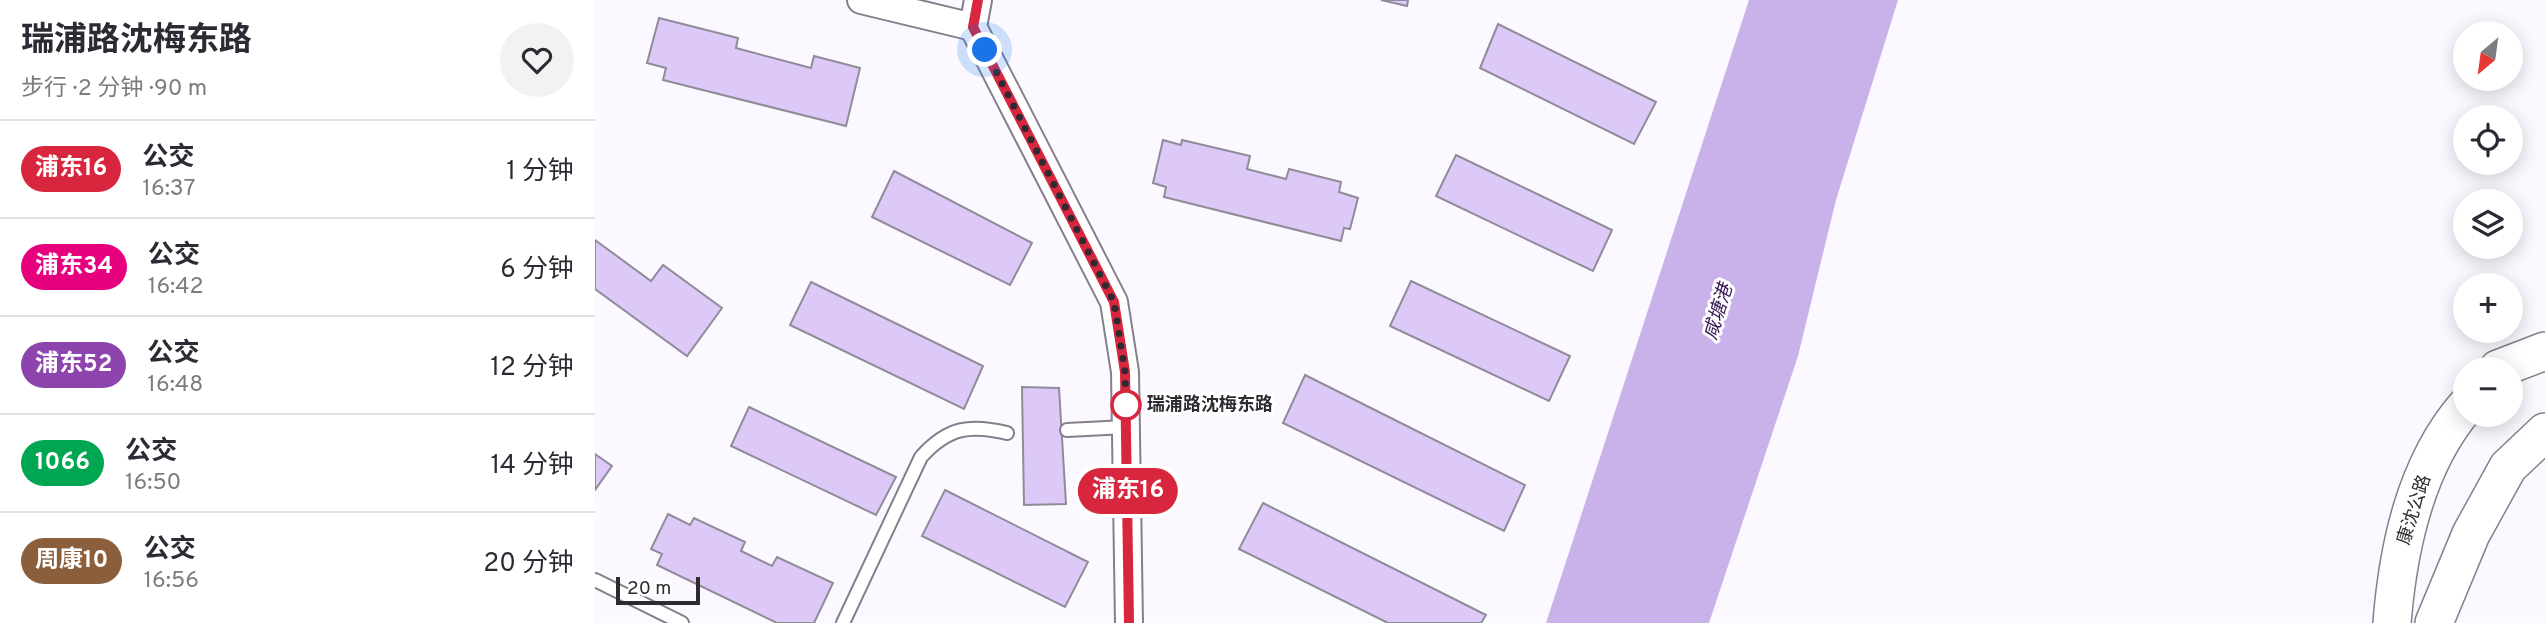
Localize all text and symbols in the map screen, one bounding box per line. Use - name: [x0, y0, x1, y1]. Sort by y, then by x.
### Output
- text: 瑞浦路沈梅东路: [21, 21, 252, 63]
- north arrow: [2453, 21, 2523, 91]
- map controls: [2453, 21, 2523, 427]
- button: heart: [500, 23, 574, 97]
- your location: [967, 32, 1002, 67]
- text: 步行 · 2 分钟 · 90 m: [21, 75, 207, 104]
- button: locate: [2453, 105, 2523, 175]
- text: 公交: [142, 142, 194, 175]
- text: 浦东16: [35, 154, 107, 184]
- text: 1 分钟: [506, 156, 574, 189]
- text: 16:37: [142, 175, 195, 204]
- button: layers: [2453, 189, 2523, 259]
- text: 公交: [148, 240, 200, 273]
- text: 浦东34: [35, 252, 113, 282]
- text: 6 分钟: [500, 254, 574, 287]
- text: 16:42: [148, 273, 204, 302]
- button: +: [2453, 273, 2523, 343]
- water label: 咸塘港: [1699, 278, 1740, 343]
- text: 公交: [147, 338, 199, 371]
- text: 浦东52: [35, 350, 112, 380]
- text: 12 分钟: [490, 352, 574, 385]
- button: −: [2453, 357, 2523, 427]
- text: 16:48: [147, 371, 203, 400]
- marker: 瑞浦路沈梅东路: [1111, 390, 1141, 420]
- place label: 瑞浦路沈梅东路: [1147, 394, 1273, 417]
- text: 公交: [125, 436, 177, 469]
- text: 1066: [35, 448, 90, 478]
- text: 14 分钟: [491, 450, 574, 483]
- line badge: 浦东16: [1079, 468, 1177, 514]
- text: 16:50: [125, 469, 181, 498]
- street label: 康沈公路: [2393, 472, 2437, 548]
- text: 浦东16: [1092, 476, 1164, 506]
- text: 公交: [143, 534, 195, 567]
- text: 周康10: [35, 546, 108, 576]
- text: 20 分钟: [483, 548, 574, 581]
- text: 16:56: [143, 567, 199, 596]
- scale bar: [616, 574, 700, 606]
- text: 20 m: [627, 577, 671, 601]

